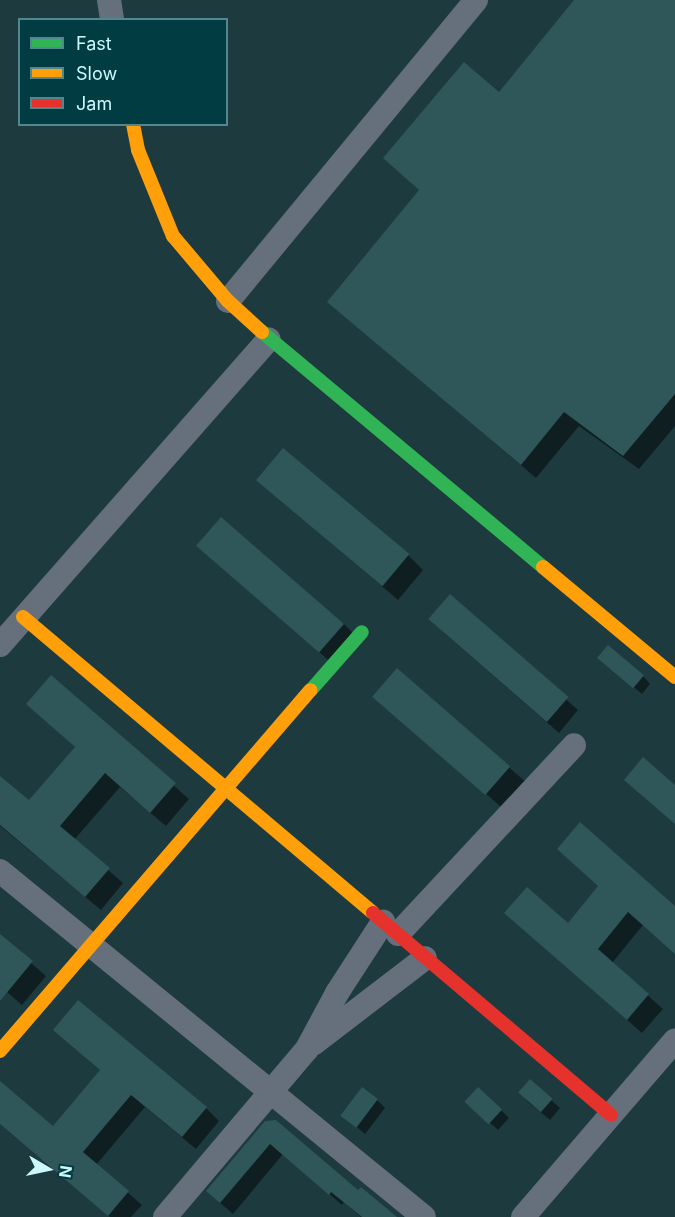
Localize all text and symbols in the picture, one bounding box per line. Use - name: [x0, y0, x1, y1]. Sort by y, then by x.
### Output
- legend: [18, 18, 228, 126]
- text: Fast: [76, 33, 112, 54]
- text: Slow: [76, 63, 117, 84]
- text: Jam: [76, 93, 112, 114]
- north arrow: [18, 1139, 78, 1199]
- text: N: [55, 1164, 77, 1179]

